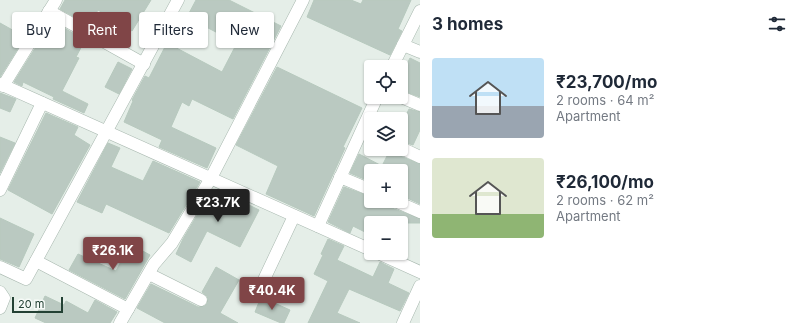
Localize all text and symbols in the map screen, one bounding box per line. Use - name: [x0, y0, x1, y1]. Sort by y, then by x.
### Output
- chip: Buy: [12, 12, 65, 48]
- chip: Rent: [73, 12, 131, 48]
- chip: Filters: [139, 12, 208, 48]
- chip: New: [216, 12, 274, 48]
- icon: filters: [766, 13, 788, 35]
- text: 3 homes: [432, 14, 503, 34]
- map controls: [364, 60, 408, 260]
- button: locate: [364, 60, 408, 104]
- text: ₹23,700/mo: [556, 72, 657, 92]
- icon: home: [464, 74, 512, 122]
- text: 2 rooms · 64 m²: [556, 92, 654, 108]
- text: Apartment: [556, 108, 621, 124]
- button: layers: [364, 112, 408, 156]
- button: +: [364, 164, 408, 208]
- text: ₹26,100/mo: [556, 172, 654, 192]
- icon: home: [464, 174, 512, 222]
- pin: ₹23.7K: [185, 189, 251, 223]
- text: 2 rooms · 62 m²: [556, 192, 654, 208]
- text: ₹23.7K: [196, 194, 240, 210]
- text: Apartment: [556, 208, 621, 224]
- button: −: [364, 216, 408, 260]
- pin: ₹26.1K: [80, 237, 146, 271]
- text: ₹26.1K: [92, 242, 134, 258]
- pin: ₹40.4K: [239, 277, 305, 311]
- text: ₹40.4K: [248, 282, 296, 298]
- scale bar: [12, 295, 63, 314]
- text: 20 m: [18, 297, 44, 311]

